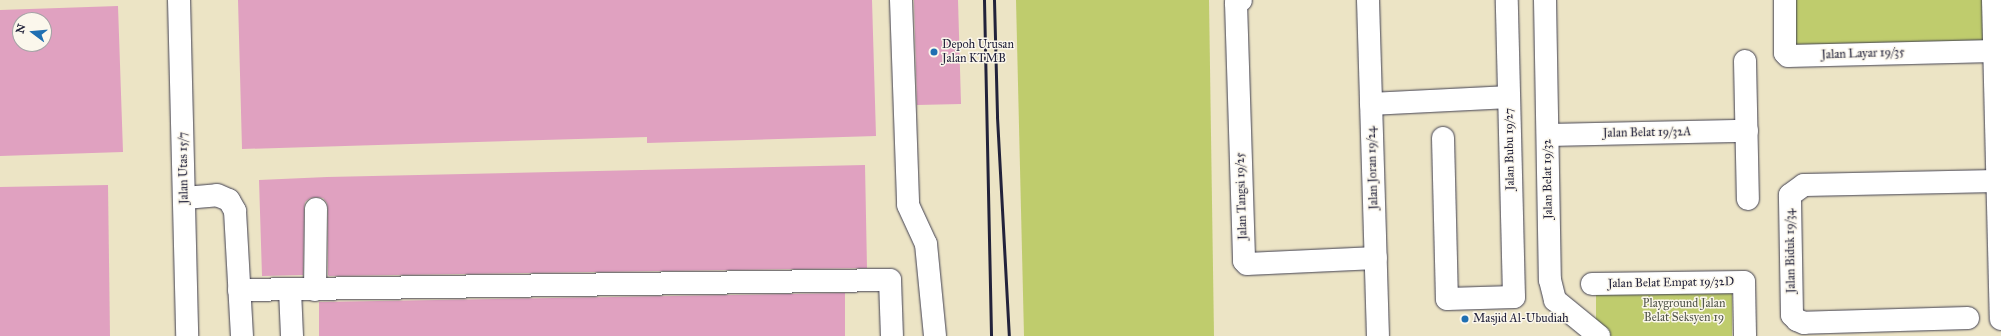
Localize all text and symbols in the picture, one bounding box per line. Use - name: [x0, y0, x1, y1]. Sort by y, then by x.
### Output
- north arrow: [12, 12, 52, 52]
- text: N: [13, 23, 28, 35]
- place label: Depoh Urusan Jalan KTMB: [942, 38, 1014, 66]
- street label: Jalan Layar 19/35: [1821, 45, 1905, 63]
- marker: Depoh Urusan Jalan KTMB: [929, 47, 939, 57]
- street label: Jalan Bubu 19/27: [1502, 108, 1518, 190]
- street label: Jalan Belat 19/32A: [1603, 125, 1691, 141]
- street label: Jalan Joran 19/24: [1364, 126, 1382, 210]
- street label: Jalan Utas 15/7: [176, 132, 192, 204]
- street label: Jalan Belat 19/32: [1540, 139, 1556, 219]
- street label: Jalan Tangsi 19/25: [1233, 152, 1251, 240]
- street label: Jalan Biduk 19/34: [1783, 209, 1799, 293]
- street label: Jalan Belat Empat 19/32D: [1608, 275, 1734, 291]
- park label: Playground Jalan Belat Seksyen 19: [1643, 297, 1725, 325]
- place label: Masjid Al-Ubudiah: [1473, 312, 1569, 326]
- marker: Masjid Al-Ubudiah: [1460, 314, 1470, 324]

